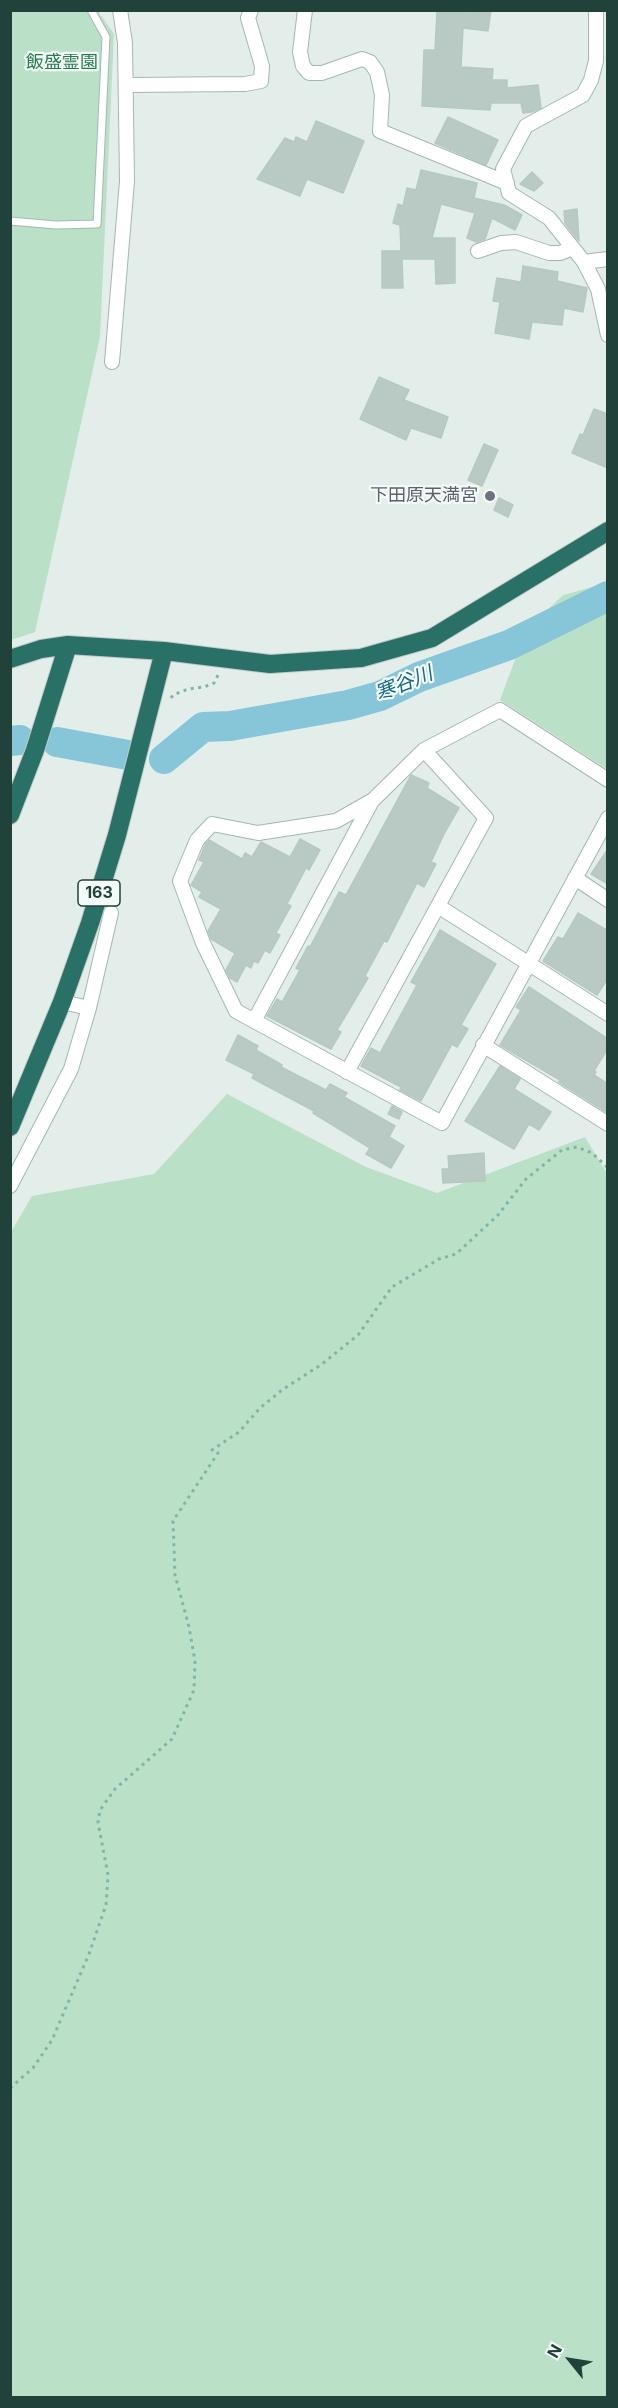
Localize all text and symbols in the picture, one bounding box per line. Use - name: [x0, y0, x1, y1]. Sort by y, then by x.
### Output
- park label: 飯盛霊園: [26, 52, 98, 74]
- place label: 下田原天満宮: [370, 485, 478, 507]
- marker: 下田原天満宮: [483, 489, 497, 503]
- water label: 寒谷川: [372, 662, 436, 706]
- road number: 163: [78, 880, 120, 906]
- north arrow: [540, 2330, 600, 2390]
- text: N: [543, 2341, 566, 2361]

